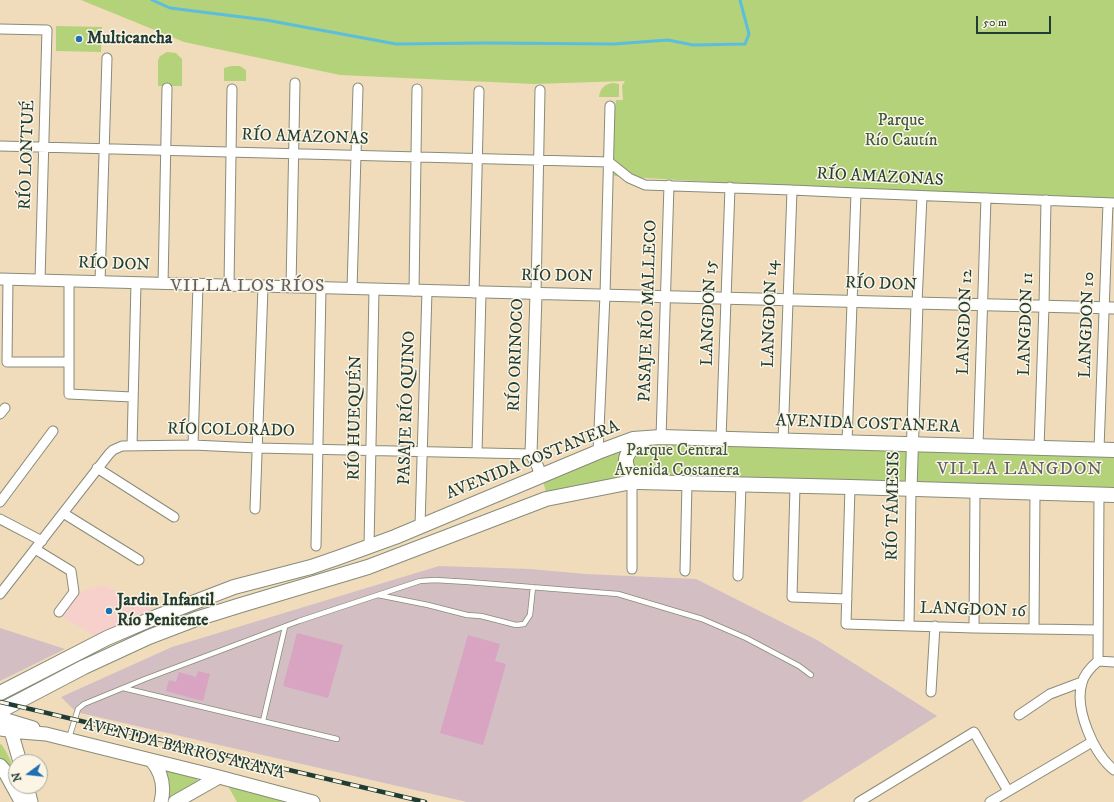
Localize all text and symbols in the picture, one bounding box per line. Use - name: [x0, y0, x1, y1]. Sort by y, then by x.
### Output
- scale bar: [978, 8, 1053, 34]
- text: 50 m: [983, 15, 1007, 30]
- place label: Multicancha: [87, 29, 172, 49]
- marker: Multicancha: [74, 34, 84, 44]
- street label: RÍO LONTUÉ: [16, 100, 40, 210]
- park label: Parque Río Cautín: [864, 111, 938, 151]
- street label: RÍO AMAZONAS: [241, 126, 369, 150]
- street label: RÍO AMAZONAS: [816, 164, 944, 192]
- street label: PASAJE RÍO MALLECO: [636, 220, 662, 402]
- street label: RÍO DON: [78, 254, 150, 276]
- street label: LANGDON 15: [698, 260, 722, 366]
- street label: LANGDON 14: [759, 260, 783, 368]
- street label: RÍO DON: [521, 266, 593, 288]
- street label: LANGDON 12: [954, 269, 978, 375]
- street label: LANGDON 10: [1076, 271, 1100, 379]
- street label: LANGDON 11: [1015, 272, 1039, 376]
- street label: RÍO DON: [845, 274, 917, 296]
- district label: VILLA LOS RÍOS: [171, 276, 325, 298]
- street label: RÍO ORINOCO: [505, 298, 529, 412]
- street label: PASAJE RÍO QUINO: [395, 330, 421, 486]
- street label: RÍO HUEQUÉN: [345, 355, 367, 481]
- street label: AVENIDA COSTANERA: [775, 412, 961, 438]
- street label: AVENIDA COSTANERA: [444, 417, 622, 505]
- street label: RÍO COLORADO: [167, 420, 295, 442]
- park label: Parque Central Avenida Costanera: [615, 441, 739, 481]
- street label: RÍO TÁMESIS: [883, 451, 905, 561]
- district label: VILLA LANGDON: [937, 459, 1103, 481]
- place label: Jardin Infantil Río Penitente: [117, 591, 215, 631]
- street label: LANGDON 16: [920, 599, 1026, 623]
- marker: Jardin Infantil Río Penitente: [104, 606, 114, 616]
- street label: AVENIDA BARROS ARANA: [81, 715, 287, 785]
- north arrow: [8, 754, 48, 794]
- text: N: [9, 771, 25, 783]

